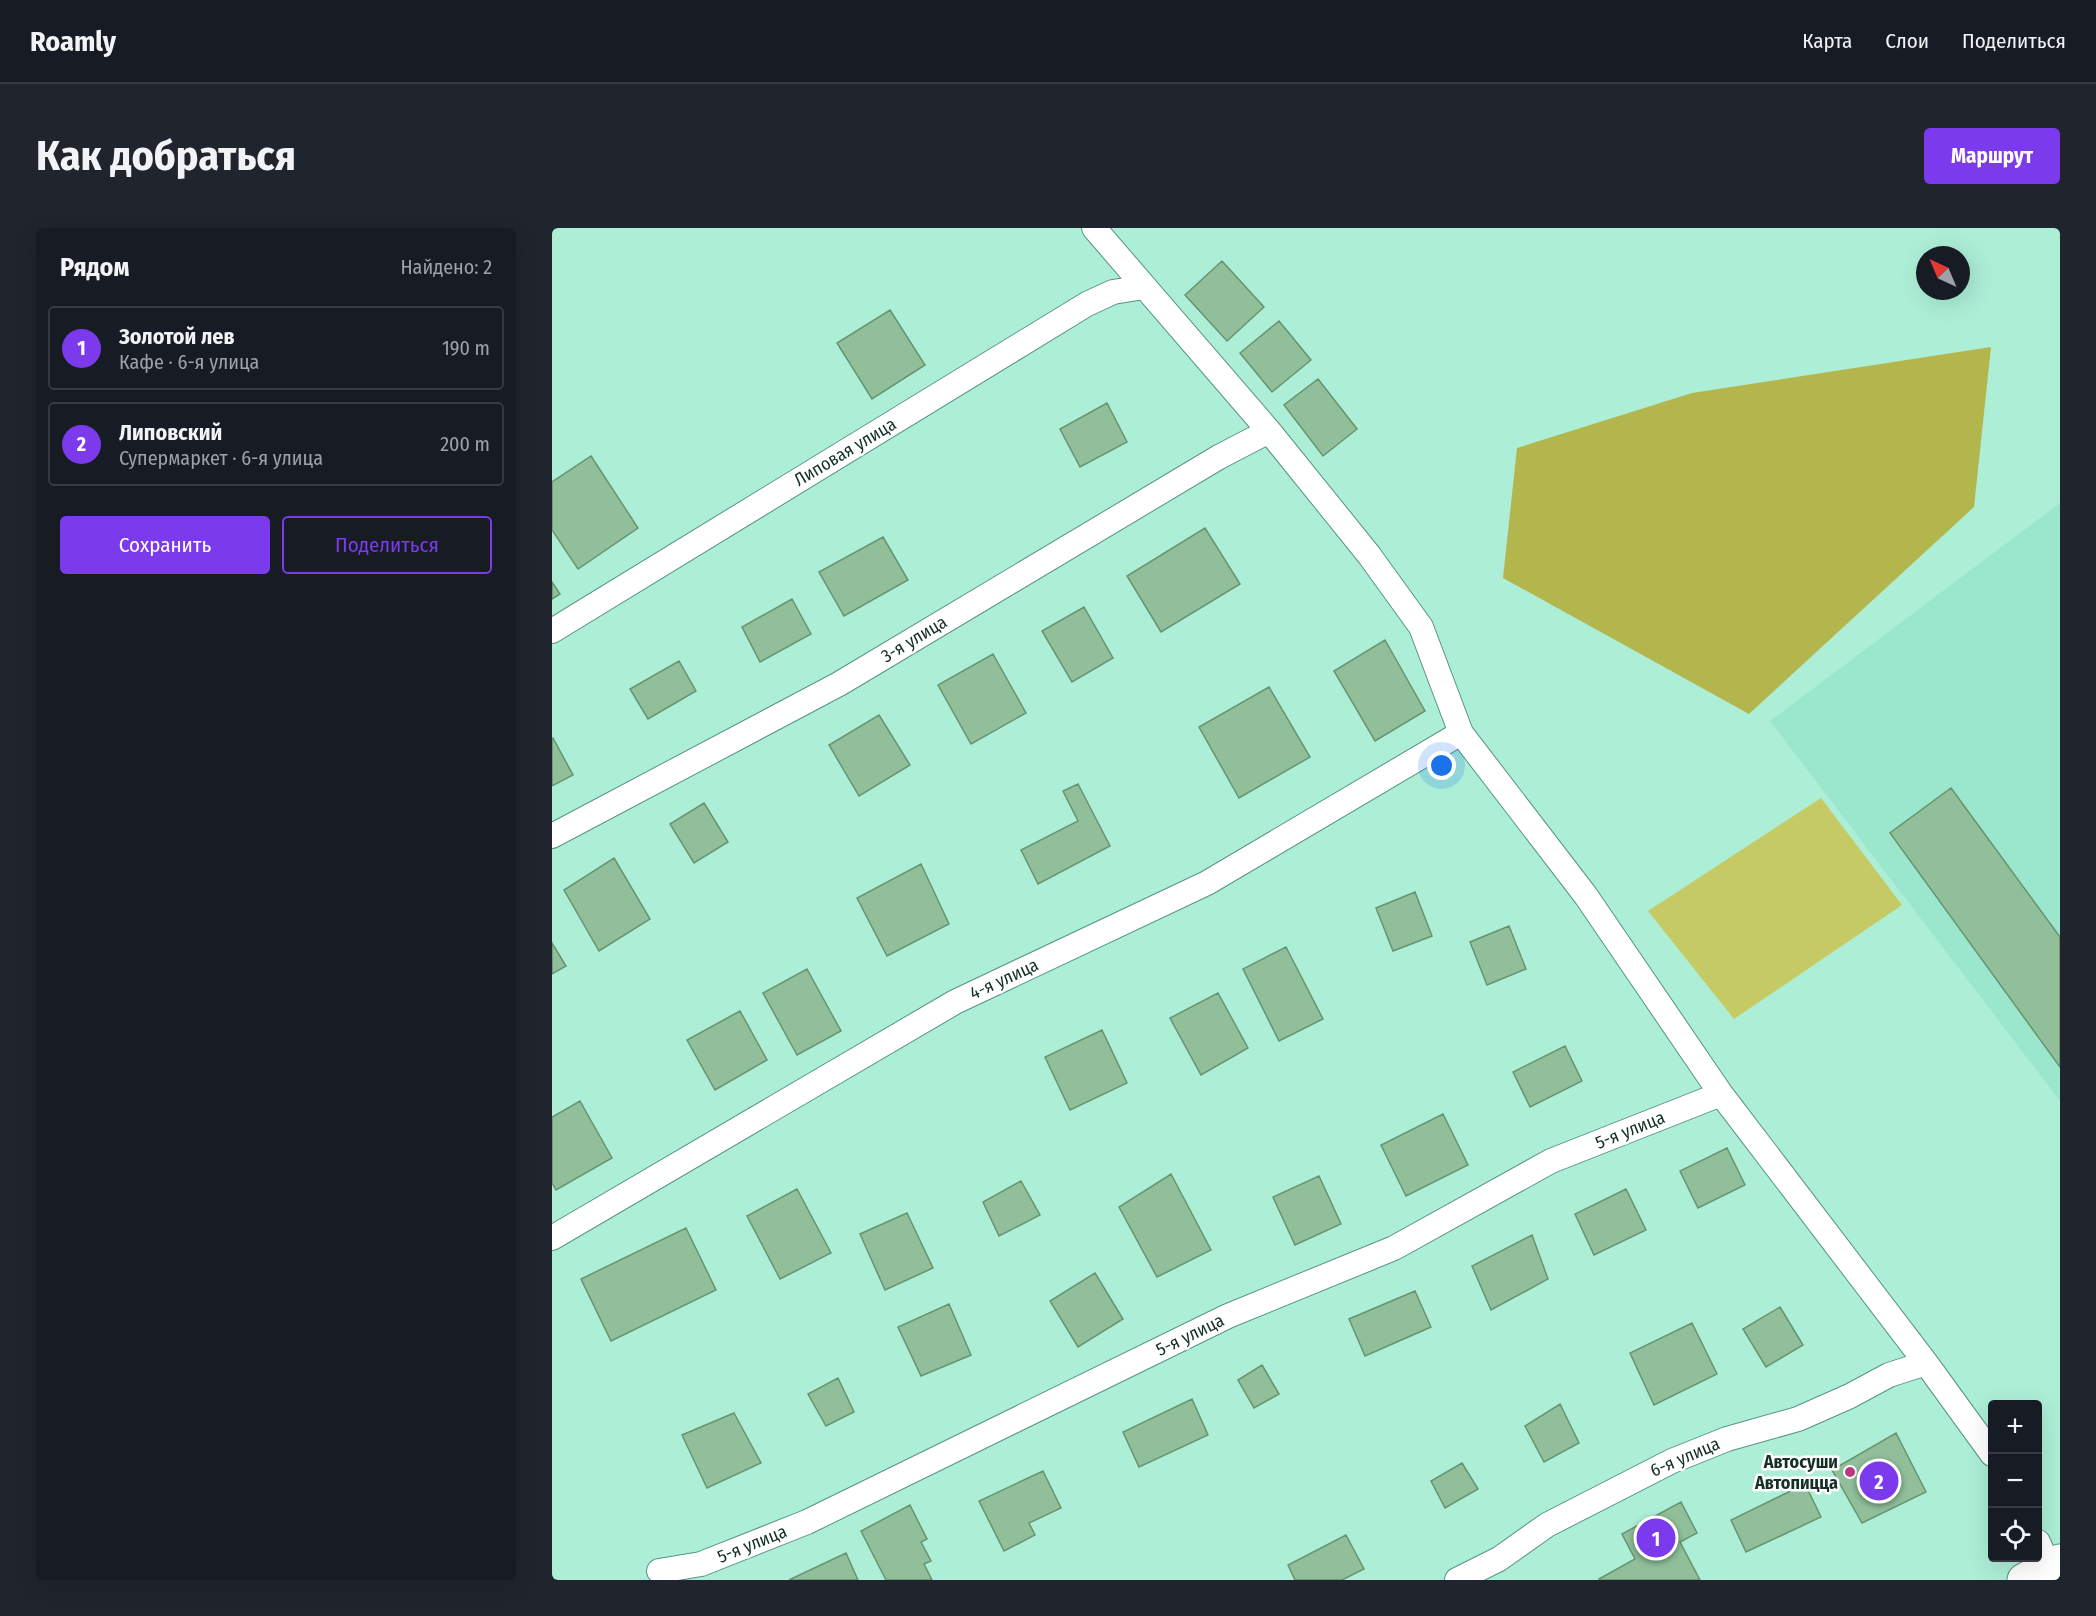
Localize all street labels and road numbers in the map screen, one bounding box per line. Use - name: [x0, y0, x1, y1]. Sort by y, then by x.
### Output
- street label: Липовая улица: [790, 413, 900, 491]
- street label: 3-я улица: [877, 611, 951, 667]
- street label: 4-я улица: [966, 953, 1042, 1004]
- street label: 5-я улица: [1592, 1106, 1668, 1154]
- street label: 5-я улица: [1152, 1309, 1228, 1361]
- street label: 6-я улица: [1647, 1432, 1723, 1482]
- street label: 5-я улица: [714, 1520, 790, 1568]

